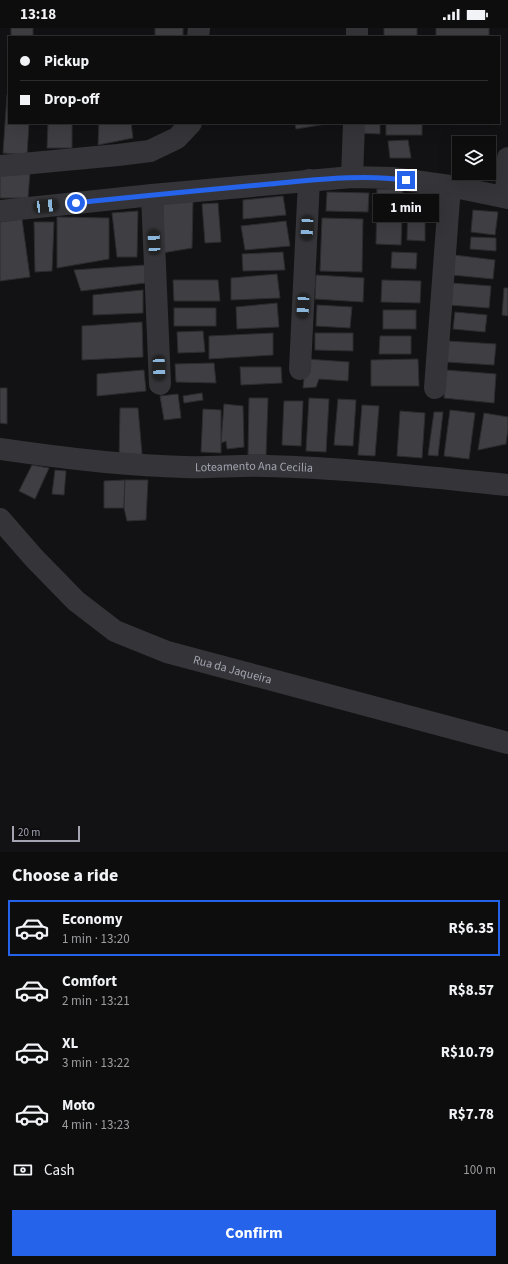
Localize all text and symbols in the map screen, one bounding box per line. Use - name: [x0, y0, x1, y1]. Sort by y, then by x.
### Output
- text: 13:18: [20, 4, 56, 25]
- text: Pickup: [44, 51, 89, 72]
- text: Drop-off: [44, 89, 99, 110]
- map controls: [452, 136, 496, 180]
- button: layers: [452, 136, 496, 180]
- route end: [397, 171, 415, 189]
- route start: [67, 194, 85, 212]
- callout: 1 min: [373, 194, 439, 222]
- car: [33, 199, 59, 213]
- text: 1 min: [390, 199, 422, 217]
- car: [300, 216, 314, 240]
- car: [147, 230, 161, 254]
- car: [296, 294, 310, 318]
- car: [153, 356, 165, 380]
- street label: Loteamento Ana Cecilia: [195, 458, 313, 477]
- street label: Rua da Jaqueira: [191, 651, 274, 689]
- scale bar: [12, 824, 80, 843]
- text: 20 m: [18, 825, 40, 840]
- text: Choose a ride: [12, 863, 118, 888]
- text: Economy: [62, 909, 123, 930]
- icon: car: [14, 910, 50, 946]
- text: R$6.35: [449, 918, 494, 939]
- text: 1 min · 13:20: [62, 930, 130, 948]
- text: Comfort: [62, 971, 117, 992]
- icon: car: [14, 972, 50, 1008]
- text: R$8.57: [449, 980, 494, 1001]
- text: 2 min · 13:21: [62, 992, 130, 1010]
- text: XL: [62, 1033, 78, 1054]
- icon: car: [14, 1034, 50, 1070]
- text: R$10.79: [441, 1042, 494, 1063]
- text: 3 min · 13:22: [62, 1054, 130, 1072]
- text: Moto: [62, 1095, 95, 1116]
- icon: car: [14, 1096, 50, 1132]
- text: R$7.78: [449, 1104, 494, 1125]
- text: 4 min · 13:23: [62, 1116, 130, 1134]
- icon: cash: [12, 1159, 34, 1181]
- text: Cash: [44, 1160, 75, 1181]
- text: 100 m: [463, 1161, 496, 1179]
- button: Confirm: [12, 1210, 496, 1256]

